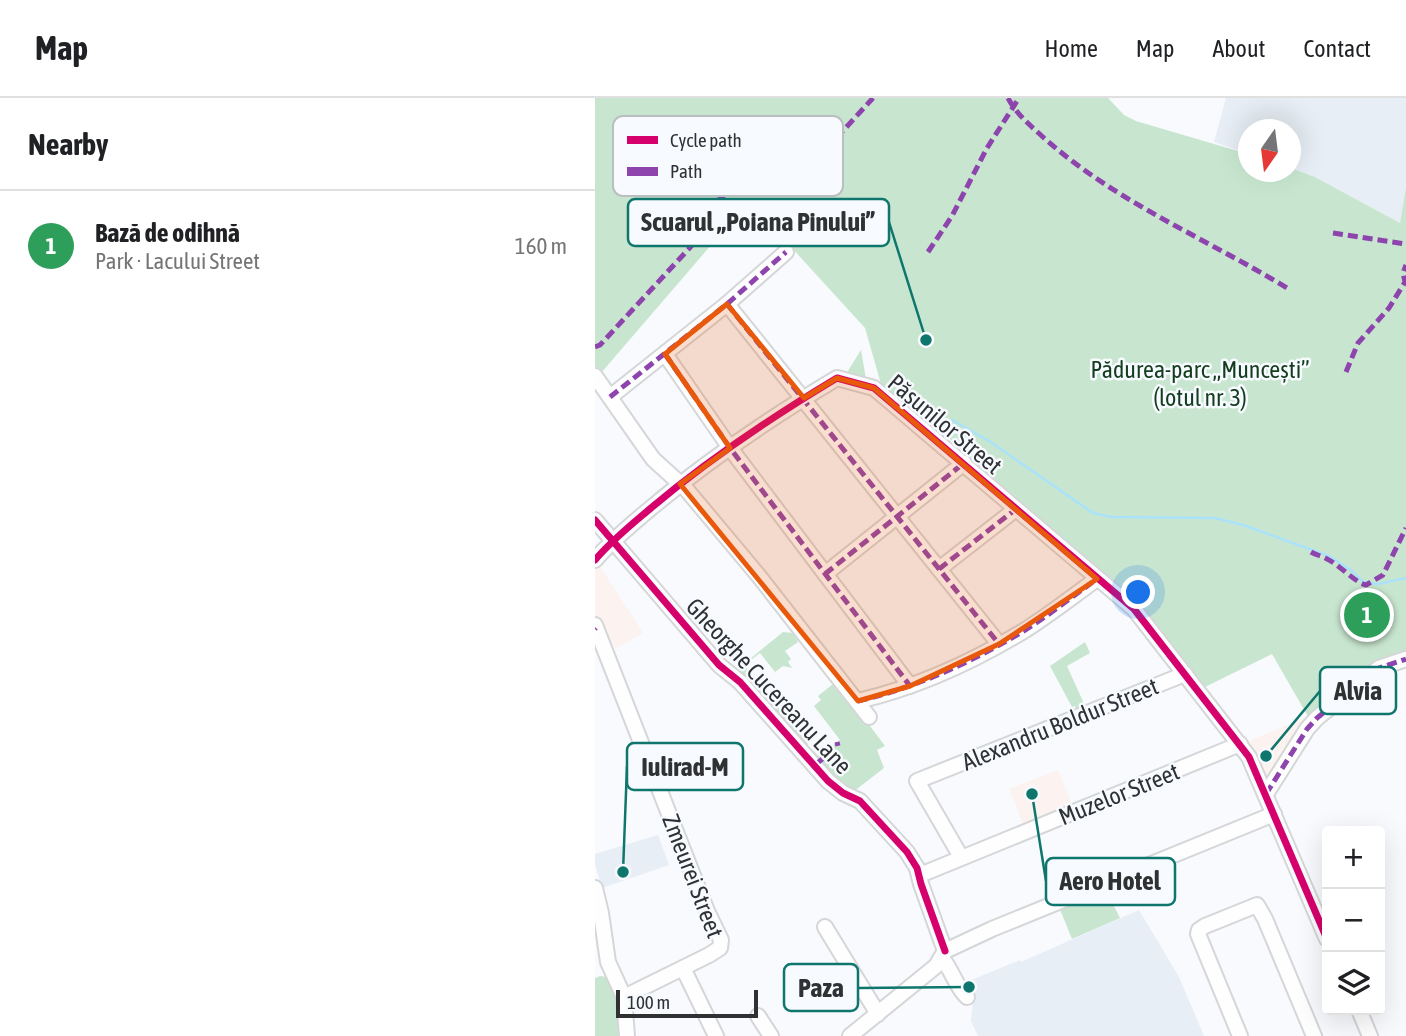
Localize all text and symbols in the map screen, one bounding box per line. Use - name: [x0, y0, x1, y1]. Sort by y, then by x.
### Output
- text: Map: [35, 29, 88, 67]
- text: Home: [1044, 35, 1098, 62]
- text: Map: [1136, 35, 1174, 62]
- text: About: [1212, 35, 1265, 62]
- text: Contact: [1303, 35, 1371, 62]
- legend: [613, 116, 843, 196]
- north arrow: [1238, 119, 1301, 182]
- text: Nearby: [28, 127, 108, 161]
- text: Cycle path: [670, 129, 742, 151]
- text: Path: [670, 160, 702, 182]
- callout: Scuarul „Poiana Pinului”: [628, 199, 889, 246]
- text: Scuarul „Poiana Pinului”: [641, 207, 875, 237]
- text: Bază de odihnă: [95, 218, 240, 248]
- text: 1: [46, 233, 56, 259]
- text: 160 m: [515, 233, 567, 259]
- text: Park · Lacului Street: [95, 248, 260, 274]
- park label: Pădurea-parc „Muncești” (lotul nr. 3): [1091, 356, 1309, 411]
- street label: Pășunilor Street: [883, 369, 1007, 479]
- your location: [1121, 575, 1155, 609]
- pin: 1: [1344, 589, 1390, 641]
- street label: Gheorghe Cucereanu Lane: [681, 593, 857, 779]
- callout: Alvia: [1320, 667, 1396, 714]
- street label: Alexandru Boldur Street: [958, 672, 1162, 776]
- text: Alvia: [1333, 676, 1382, 706]
- callout: Iulirad-M: [627, 743, 743, 790]
- text: Iulirad-M: [641, 752, 729, 782]
- street label: Muzelor Street: [1055, 758, 1183, 830]
- street label: Zmeurei Street: [657, 810, 729, 942]
- map controls: [1322, 826, 1385, 1015]
- button: +: [1322, 826, 1385, 889]
- callout: Aero Hotel: [1046, 858, 1175, 905]
- text: Aero Hotel: [1058, 866, 1162, 896]
- button: −: [1322, 889, 1385, 952]
- button: layers: [1322, 952, 1385, 1015]
- callout: Paza: [784, 964, 858, 1011]
- text: Paza: [798, 973, 844, 1003]
- scale bar: [616, 987, 758, 1019]
- text: 100 m: [627, 991, 670, 1013]

